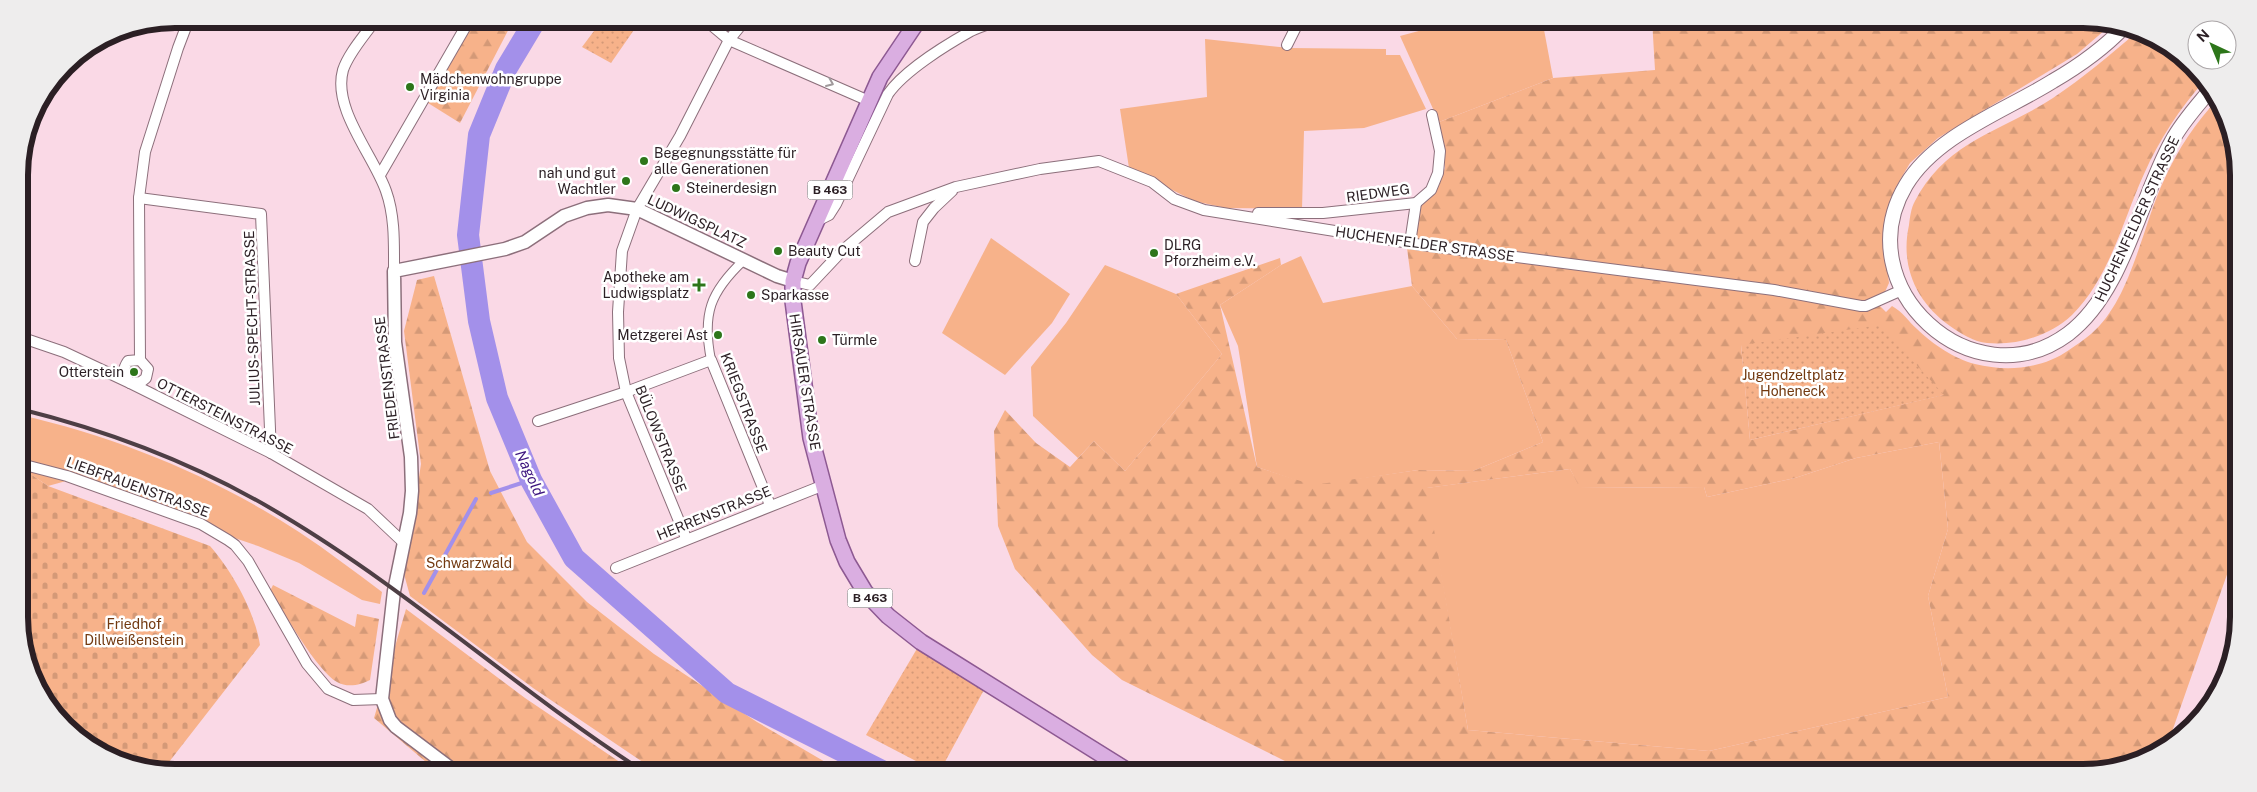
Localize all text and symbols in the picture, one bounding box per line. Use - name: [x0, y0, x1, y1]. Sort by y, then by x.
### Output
- north arrow: [2187, 20, 2237, 70]
- text: N: [2193, 26, 2212, 45]
- place label: Mädchenwohngruppe Virginia: [420, 71, 562, 103]
- one-way arrow: [825, 77, 834, 88]
- marker: Mädchenwohngruppe Virginia: [404, 81, 416, 93]
- street label: HUCHENFELDER STRASSE: [2092, 134, 2182, 304]
- place label: Begegnungsstätte für alle Generationen: [654, 145, 797, 177]
- marker: Begegnungsstätte für alle Generationen: [638, 155, 650, 167]
- place label: nah und gut Wachtler: [539, 165, 616, 197]
- marker: nah und gut Wachtler: [620, 175, 632, 187]
- place label: Steinerdesign: [686, 180, 777, 196]
- road number: B 463: [808, 180, 852, 200]
- street label: RIEDWEG: [1345, 181, 1411, 205]
- marker: Steinerdesign: [670, 182, 682, 194]
- street label: LUDWIGSPLATZ: [645, 191, 749, 251]
- street label: HUCHENFELDER STRASSE: [1334, 223, 1516, 265]
- street label: JULIUS-SPECHT-STRASSE: [241, 230, 263, 406]
- place label: DLRG Pforzheim e.V.: [1164, 237, 1256, 269]
- place label: Beauty Cut: [788, 243, 861, 259]
- marker: Beauty Cut: [772, 245, 784, 257]
- marker: DLRG Pforzheim e.V.: [1148, 247, 1160, 259]
- place label: Apotheke am Ludwigsplatz: [602, 269, 689, 301]
- marker: Apotheke am Ludwigsplatz: [693, 279, 705, 291]
- place label: Sparkasse: [761, 287, 829, 303]
- marker: Sparkasse: [745, 289, 757, 301]
- street label: HIRSAUER STRASSE: [786, 313, 824, 451]
- street label: FRIEDENSTRASSE: [372, 316, 402, 440]
- place label: Metzgerei Ast: [617, 327, 708, 343]
- marker: Metzgerei Ast: [712, 329, 724, 341]
- place label: Türmle: [832, 332, 877, 348]
- marker: Türmle: [816, 334, 828, 346]
- street label: KRIEGSTRASSE: [718, 351, 770, 455]
- place label: Otterstein: [59, 364, 124, 380]
- marker: Otterstein: [128, 366, 140, 378]
- park label: Jugendzeltplatz Hoheneck: [1742, 367, 1844, 399]
- street label: OTTERSTEINSTRASSE: [154, 375, 296, 457]
- street label: BÜLOWSTRASSE: [632, 382, 692, 495]
- water label: Nagold: [512, 447, 548, 499]
- street label: LIEBFRAUENSTRASSE: [64, 454, 212, 520]
- street label: HERRENSTRASSE: [654, 483, 774, 543]
- park label: Schwarzwald: [426, 555, 512, 571]
- road number: B 463: [848, 588, 892, 608]
- park label: Friedhof Dillweißenstein: [84, 616, 184, 648]

